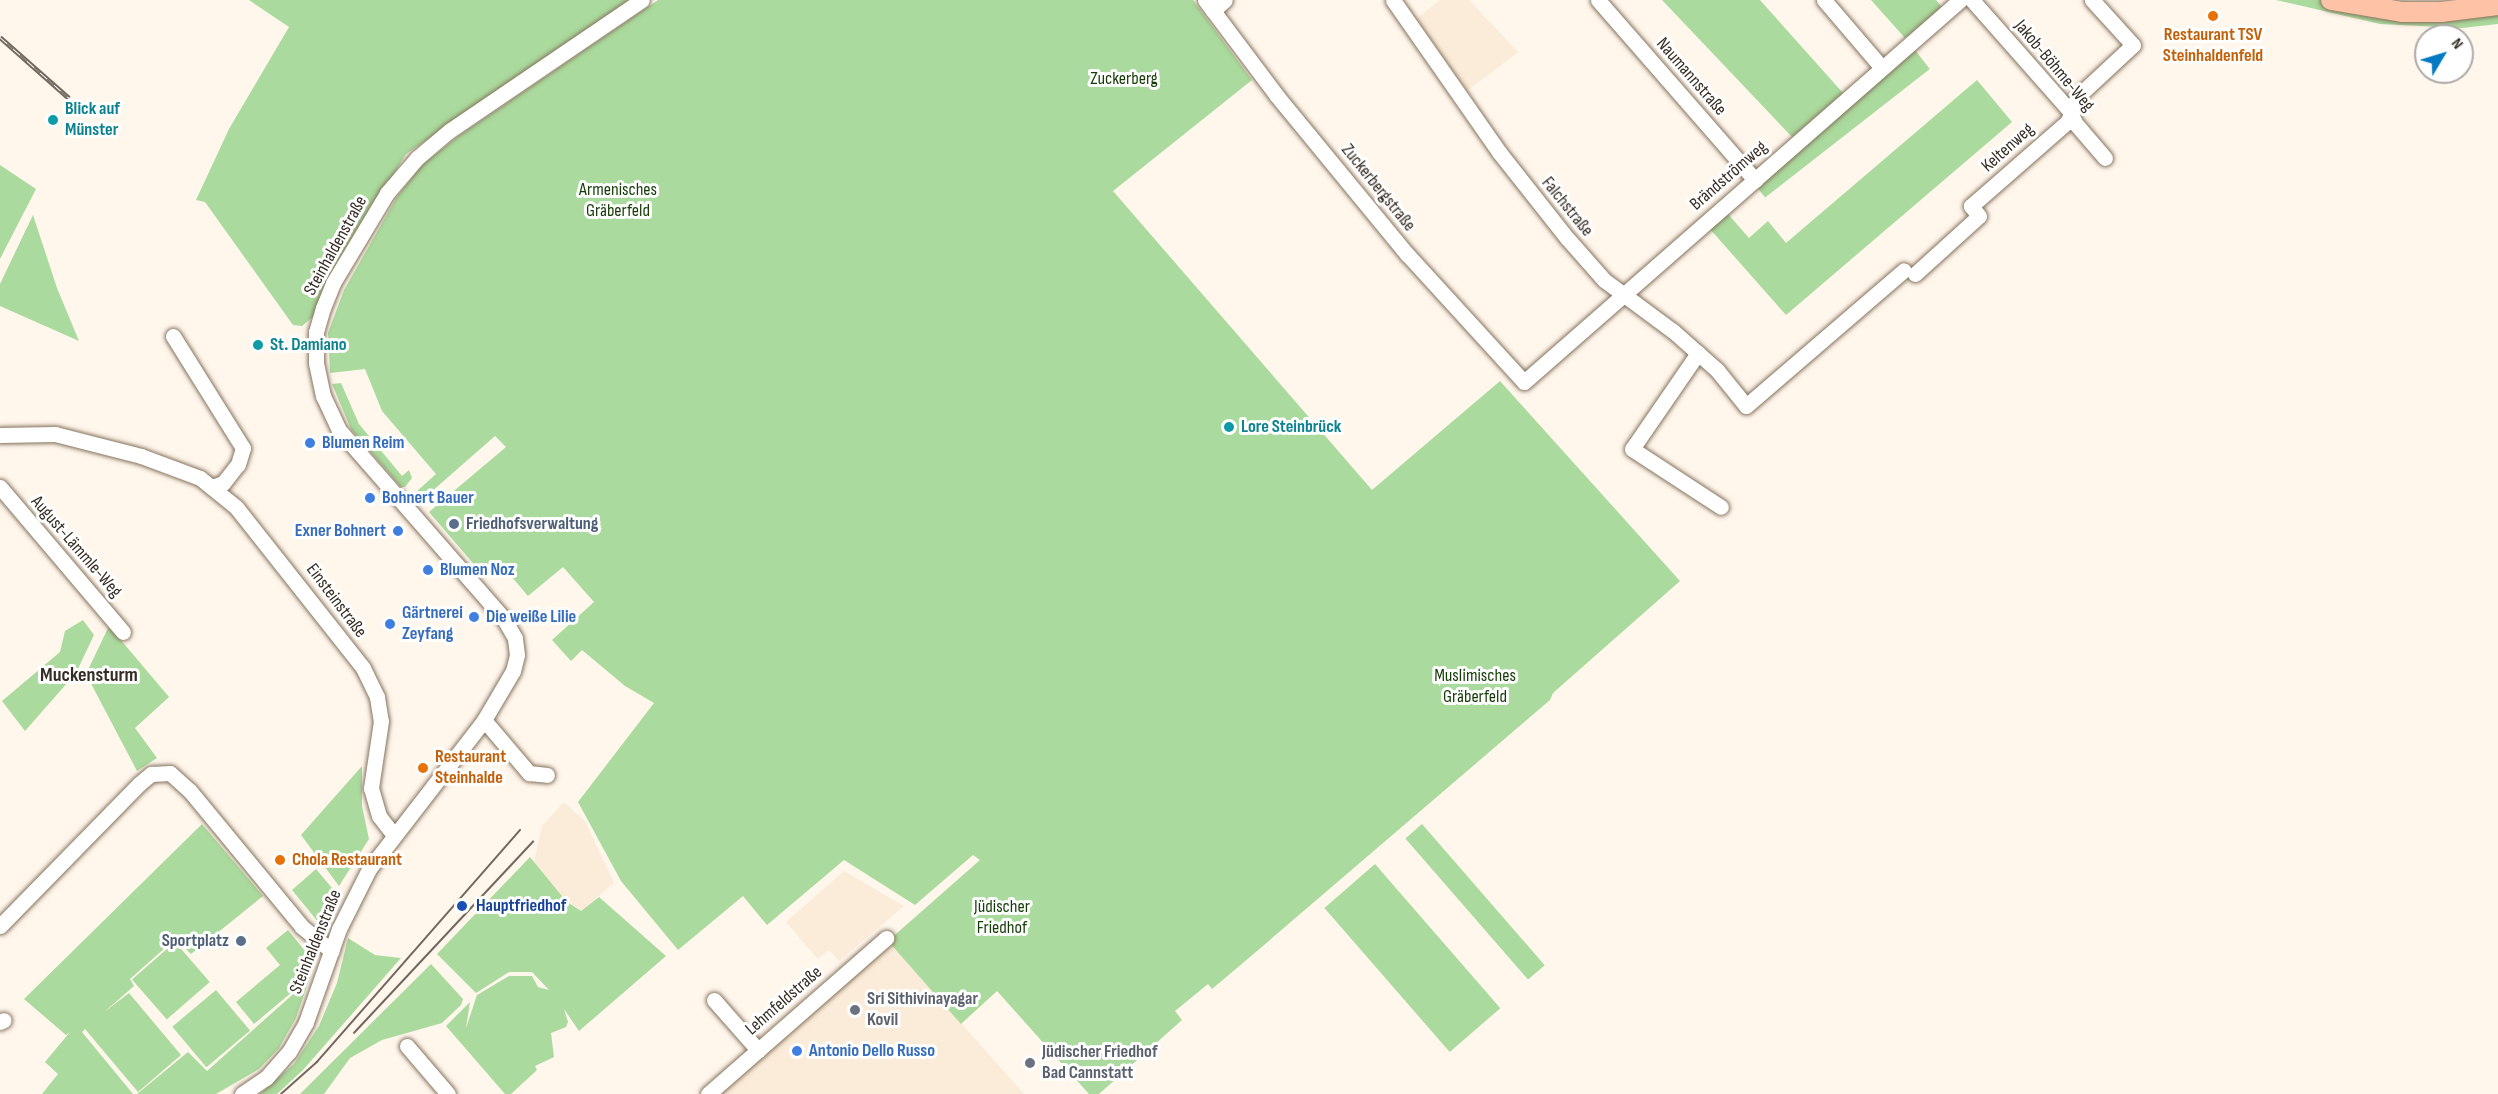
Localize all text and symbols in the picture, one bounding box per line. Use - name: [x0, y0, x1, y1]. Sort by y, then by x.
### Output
- marker: Restaurant TSV Steinhaldenfeld: [2206, 9, 2220, 23]
- street label: Jakob-Böhme-Weg: [2009, 16, 2099, 116]
- north arrow: [2414, 24, 2474, 84]
- place label: Restaurant TSV Steinhaldenfeld: [2163, 25, 2263, 68]
- street label: Naumannstraße: [1651, 34, 1731, 120]
- text: N: [2447, 35, 2467, 53]
- park label: Zuckerberg: [1090, 68, 1158, 90]
- place label: Blick auf Münster: [65, 99, 120, 142]
- marker: Blick auf Münster: [46, 113, 60, 127]
- street label: Keltenweg: [1977, 119, 2039, 177]
- street label: Brändströmweg: [1686, 137, 1772, 215]
- street label: Zuckerbergstraße: [1336, 140, 1420, 236]
- street label: Falchstraße: [1537, 173, 1597, 241]
- park label: Armenisches Gräberfeld: [579, 180, 657, 222]
- street label: Steinhaldenstraße: [300, 193, 372, 299]
- place label: St. Damiano: [270, 334, 347, 356]
- marker: St. Damiano: [251, 338, 265, 352]
- place label: Lore Steinbrück: [1241, 416, 1341, 438]
- marker: Lore Steinbrück: [1222, 420, 1236, 434]
- place label: Blumen Reim: [322, 432, 404, 454]
- marker: Blumen Reim: [303, 436, 317, 450]
- place label: Bohnert Bauer: [382, 487, 474, 509]
- marker: Bohnert Bauer: [363, 491, 377, 505]
- street label: August-Lämmle-Weg: [26, 492, 126, 602]
- place label: Friedhofsverwaltung: [466, 513, 598, 535]
- marker: Friedhofsverwaltung: [447, 517, 461, 531]
- place label: Exner Bohnert: [295, 520, 386, 542]
- marker: Exner Bohnert: [391, 524, 405, 538]
- place label: Blumen Noz: [440, 559, 515, 581]
- street label: Einsteinstraße: [301, 560, 371, 642]
- marker: Blumen Noz: [421, 563, 435, 577]
- place label: Gärtnerei Zeyfang: [402, 603, 463, 646]
- place label: Die weiße Lilie: [486, 606, 576, 628]
- marker: Die weiße Lilie: [467, 610, 481, 624]
- marker: Gärtnerei Zeyfang: [383, 617, 397, 631]
- district label: Muckensturm: [40, 663, 138, 687]
- park label: Muslimisches Gräberfeld: [1434, 666, 1516, 708]
- place label: Restaurant Steinhalde: [435, 747, 506, 789]
- marker: Restaurant Steinhalde: [416, 761, 430, 775]
- place label: Chola Restaurant: [292, 849, 402, 871]
- marker: Chola Restaurant: [273, 853, 287, 867]
- street label: Steinhaldenstraße: [285, 887, 347, 997]
- place label: Hauptfriedhof: [476, 895, 566, 917]
- marker: Hauptfriedhof: [453, 897, 471, 915]
- park label: Jüdischer Friedhof: [974, 897, 1030, 940]
- place label: Sportplatz: [162, 930, 229, 952]
- marker: Sportplatz: [234, 934, 248, 948]
- street label: Lehmfeldstraße: [741, 962, 827, 1040]
- place label: Sri Sithivinayagar Kovil: [867, 989, 978, 1032]
- marker: Sri Sithivinayagar Kovil: [848, 1003, 862, 1017]
- place label: Antonio Dello Russo: [809, 1040, 935, 1062]
- place label: Jüdischer Friedhof Bad Cannstatt: [1042, 1042, 1158, 1084]
- marker: Antonio Dello Russo: [790, 1044, 804, 1058]
- marker: Jüdischer Friedhof Bad Cannstatt: [1023, 1056, 1037, 1070]

